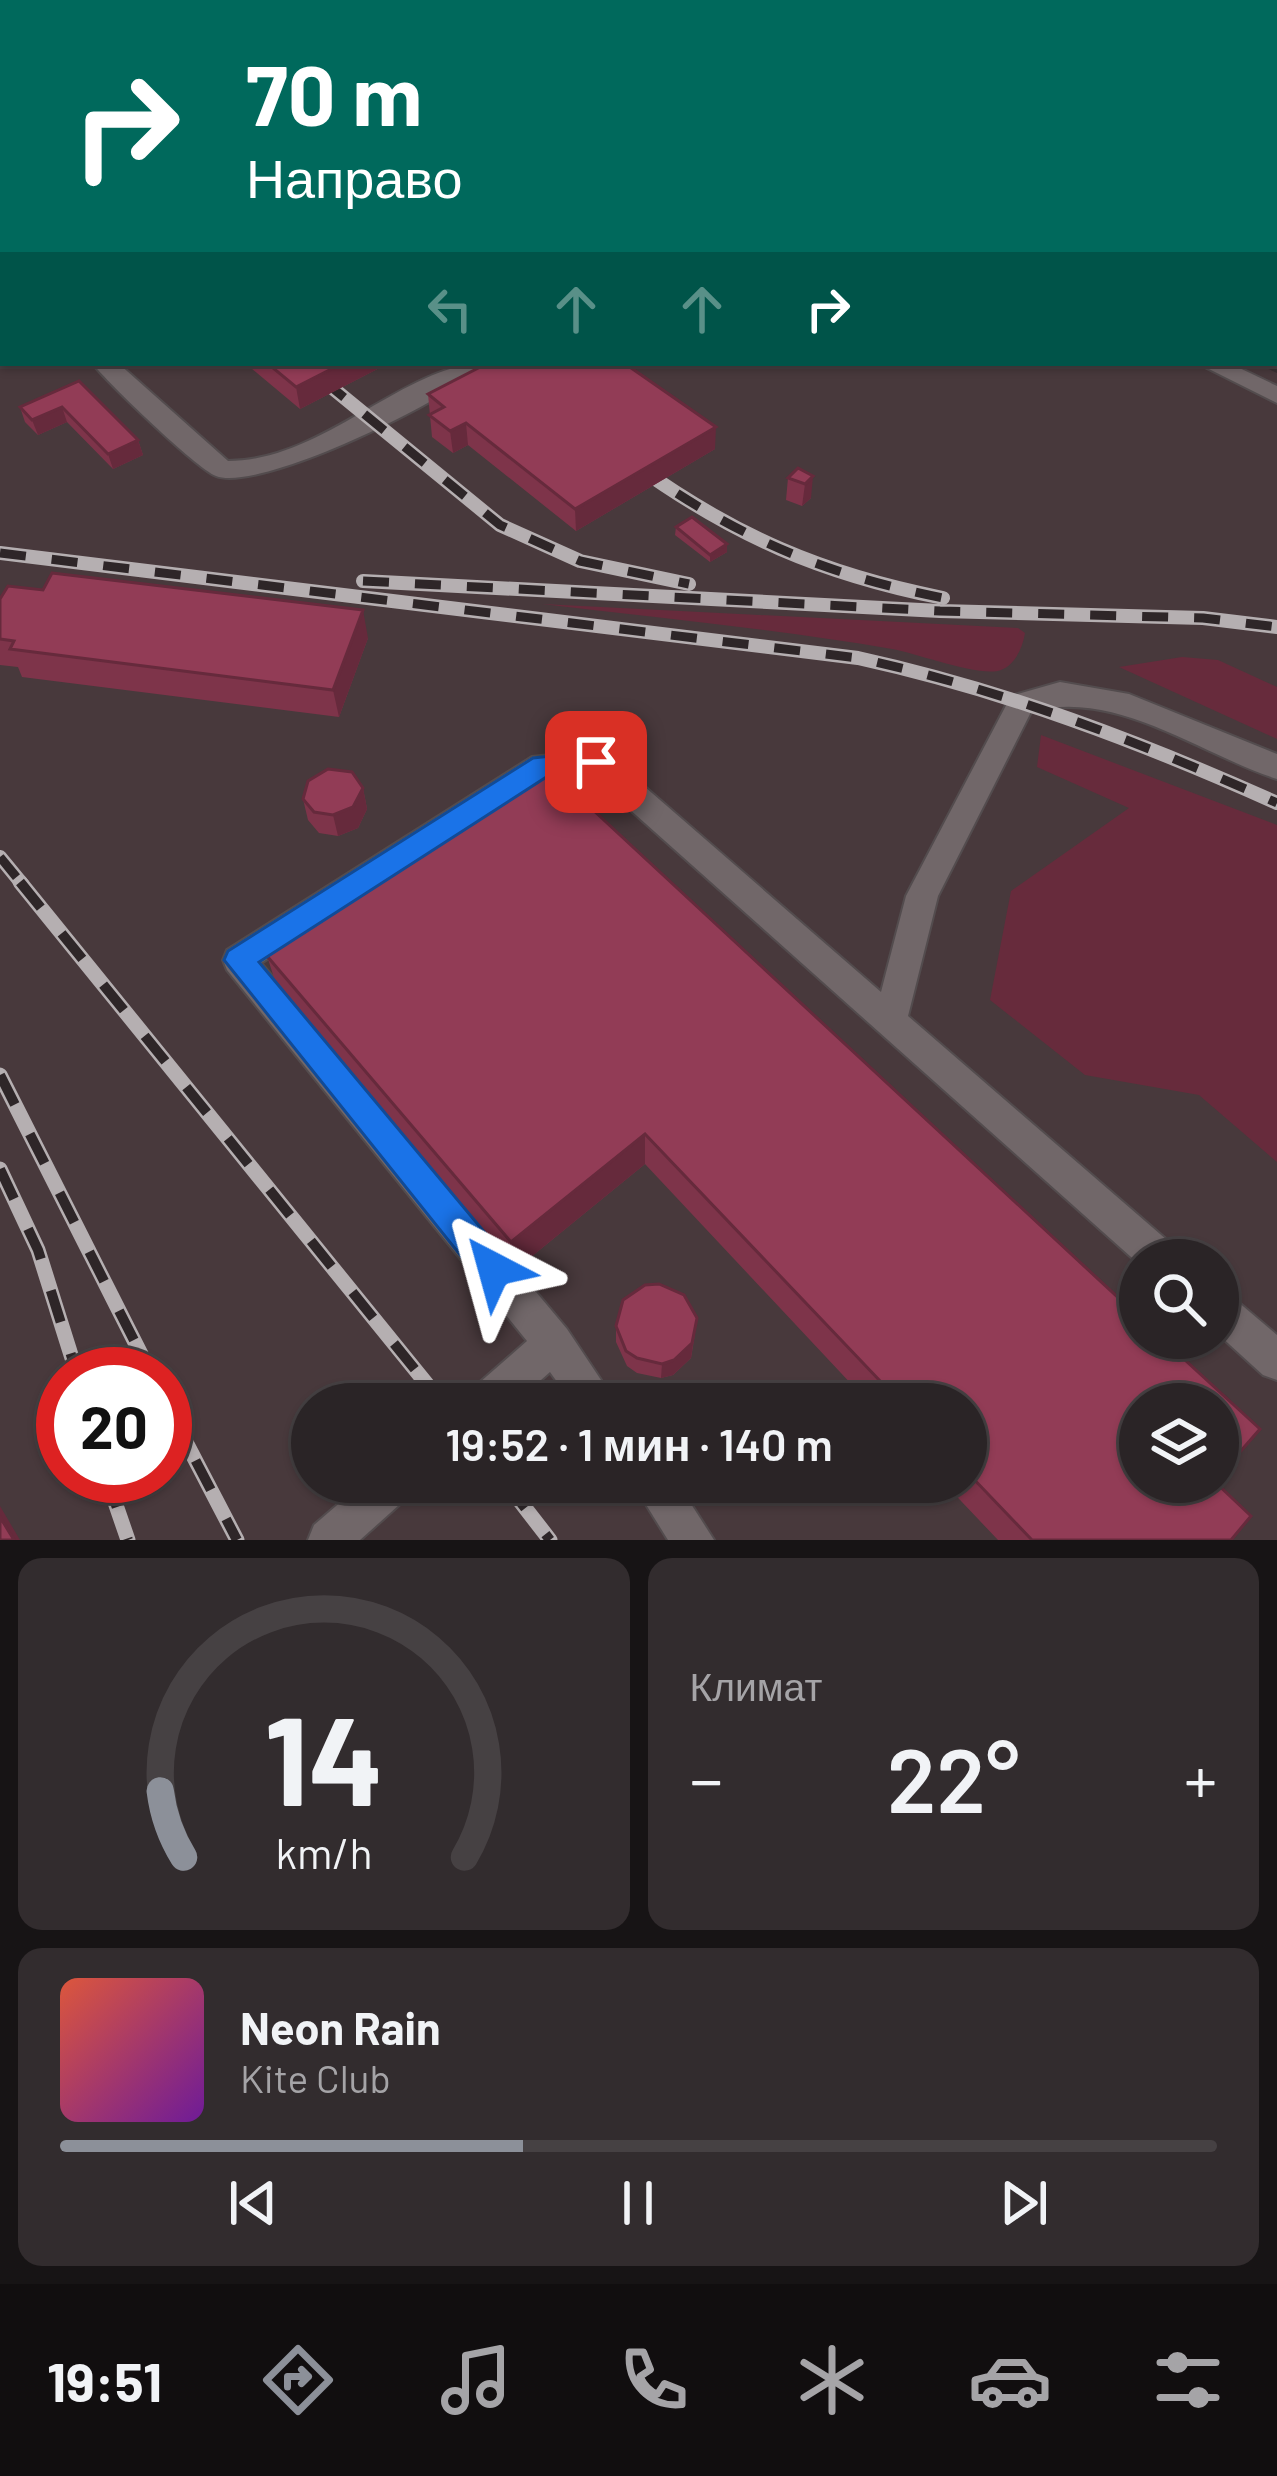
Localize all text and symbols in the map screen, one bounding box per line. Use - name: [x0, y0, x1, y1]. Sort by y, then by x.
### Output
- text: 70 m: [246, 42, 422, 143]
- icon: right: [48, 48, 204, 204]
- text: Направо: [246, 144, 462, 209]
- icon: left: [417, 276, 483, 342]
- icon: ahead: [543, 276, 609, 342]
- icon: ahead: [669, 276, 735, 342]
- icon: right: [795, 276, 861, 342]
- pin: [545, 711, 647, 813]
- icon: arrive: [563, 729, 629, 795]
- position arrow: [431, 1206, 557, 1332]
- map controls: [1119, 1239, 1239, 1503]
- button: search: [1119, 1239, 1239, 1359]
- speed limit sign: 20: [36, 1347, 192, 1503]
- button: layers: [1119, 1383, 1239, 1503]
- text: 19:52 · 1 мин · 140 m: [445, 1416, 833, 1470]
- text: Климат: [690, 1662, 822, 1709]
- text: 14: [264, 1681, 384, 1831]
- text: 22°: [887, 1723, 1020, 1831]
- text: −: [690, 1738, 723, 1817]
- text: +: [1184, 1738, 1217, 1817]
- text: km/h: [275, 1826, 372, 1878]
- text: Neon Rain: [240, 2000, 441, 2054]
- text: Kite Club: [240, 2054, 391, 2101]
- icon: previous: [220, 2170, 286, 2236]
- icon: pause: [605, 2170, 671, 2236]
- icon: next: [991, 2170, 1057, 2236]
- icon: directions: [256, 2338, 340, 2422]
- icon: music: [434, 2338, 518, 2422]
- icon: phone: [612, 2338, 696, 2422]
- icon: climate: [790, 2338, 874, 2422]
- icon: car: [968, 2338, 1052, 2422]
- icon: filters: [1146, 2338, 1230, 2422]
- text: 19:51: [47, 2348, 162, 2413]

